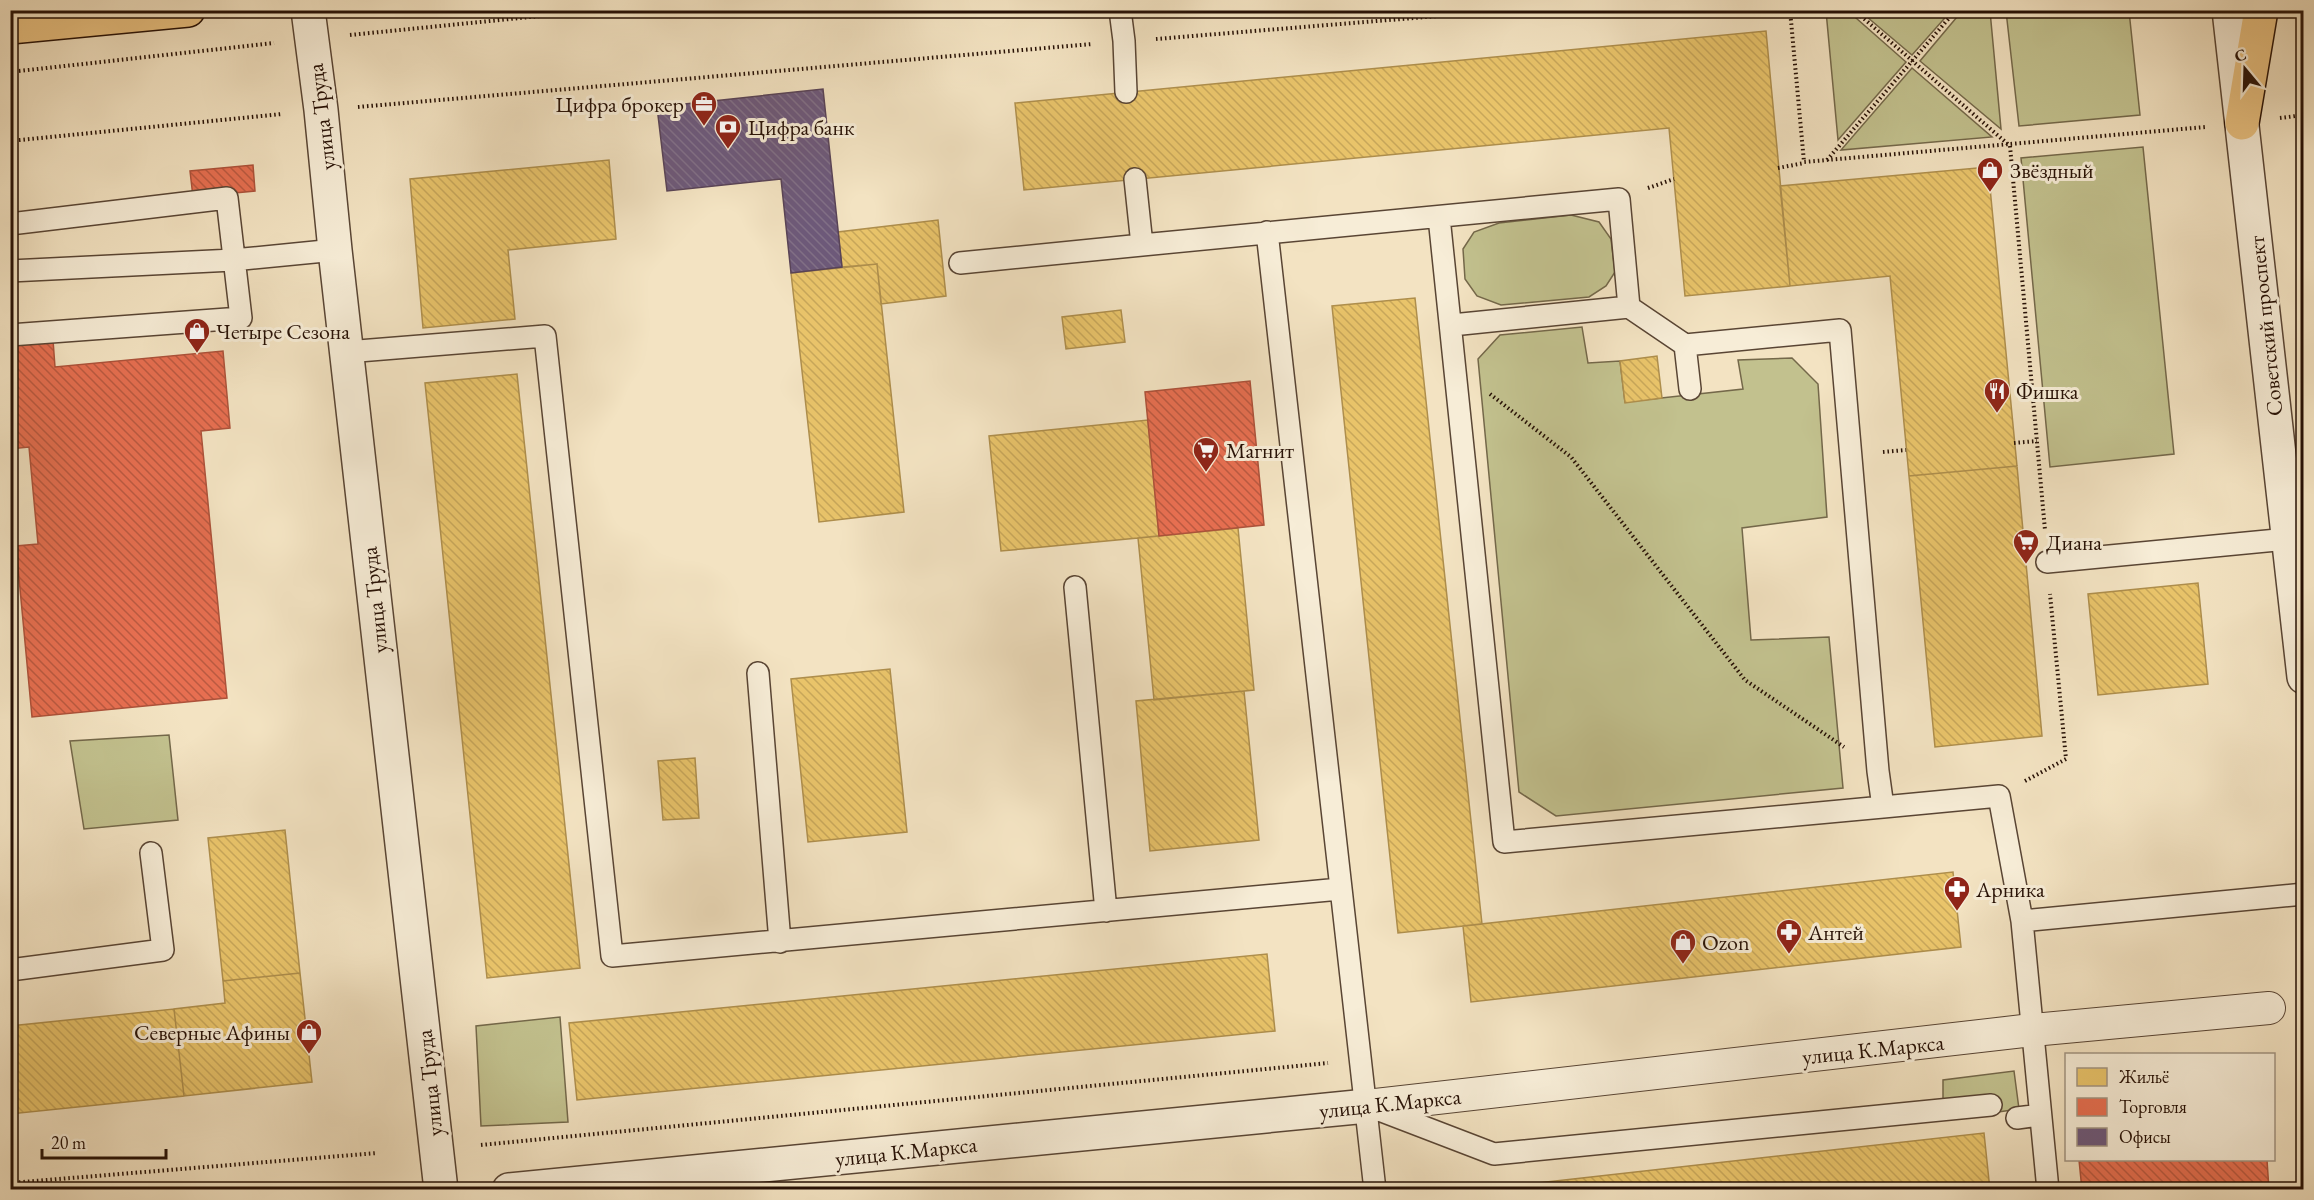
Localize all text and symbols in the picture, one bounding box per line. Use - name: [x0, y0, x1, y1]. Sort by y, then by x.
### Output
- north arrow: [2215, 39, 2275, 99]
- text: С: [2231, 44, 2249, 67]
- street label: улица Труда: [301, 62, 342, 172]
- office icon: Цифра брокер: [689, 89, 719, 127]
- place label: Цифра брокер: [555, 90, 684, 119]
- bank icon: Цифра банк: [713, 112, 743, 150]
- place label: Цифра банк: [748, 113, 855, 142]
- shop icon: Звёздный: [1975, 155, 2005, 193]
- place label: Звёздный: [2010, 156, 2094, 185]
- street label: Советский проспект: [2242, 234, 2289, 418]
- shop icon: Четыре Сезона: [182, 316, 212, 354]
- place label: Четыре Сезона: [216, 317, 350, 346]
- restaurant icon: Фишка: [1982, 376, 2012, 414]
- place label: Фишка: [2016, 377, 2079, 406]
- supermarket icon: Магнит: [1191, 435, 1221, 473]
- place label: Магнит: [1226, 436, 1294, 465]
- supermarket icon: Диана: [2011, 527, 2041, 565]
- place label: Диана: [2046, 528, 2102, 557]
- street label: улица Труда: [354, 545, 395, 655]
- pharmacy icon: Арника: [1942, 874, 1972, 912]
- place label: Арника: [1975, 875, 2045, 904]
- pharmacy icon: Антей: [1774, 917, 1804, 955]
- place label: Антей: [1807, 918, 1864, 947]
- shop icon: Ozon: [1668, 927, 1698, 965]
- place label: Ozon: [1702, 928, 1750, 957]
- shop icon: Северные Афины: [294, 1017, 324, 1055]
- place label: Северные Афины: [134, 1018, 290, 1047]
- street label: улица Труда: [409, 1028, 450, 1138]
- street label: улица К.Маркса: [1801, 1028, 1946, 1071]
- legend: [2065, 1053, 2275, 1161]
- text: Жильё: [2118, 1065, 2169, 1088]
- street label: улица К.Маркса: [1318, 1082, 1463, 1125]
- text: Торговля: [2119, 1095, 2187, 1118]
- scale bar: [42, 1122, 166, 1160]
- text: Офисы: [2119, 1125, 2171, 1148]
- street label: улица К.Маркса: [834, 1130, 979, 1173]
- text: 20 m: [51, 1131, 86, 1154]

